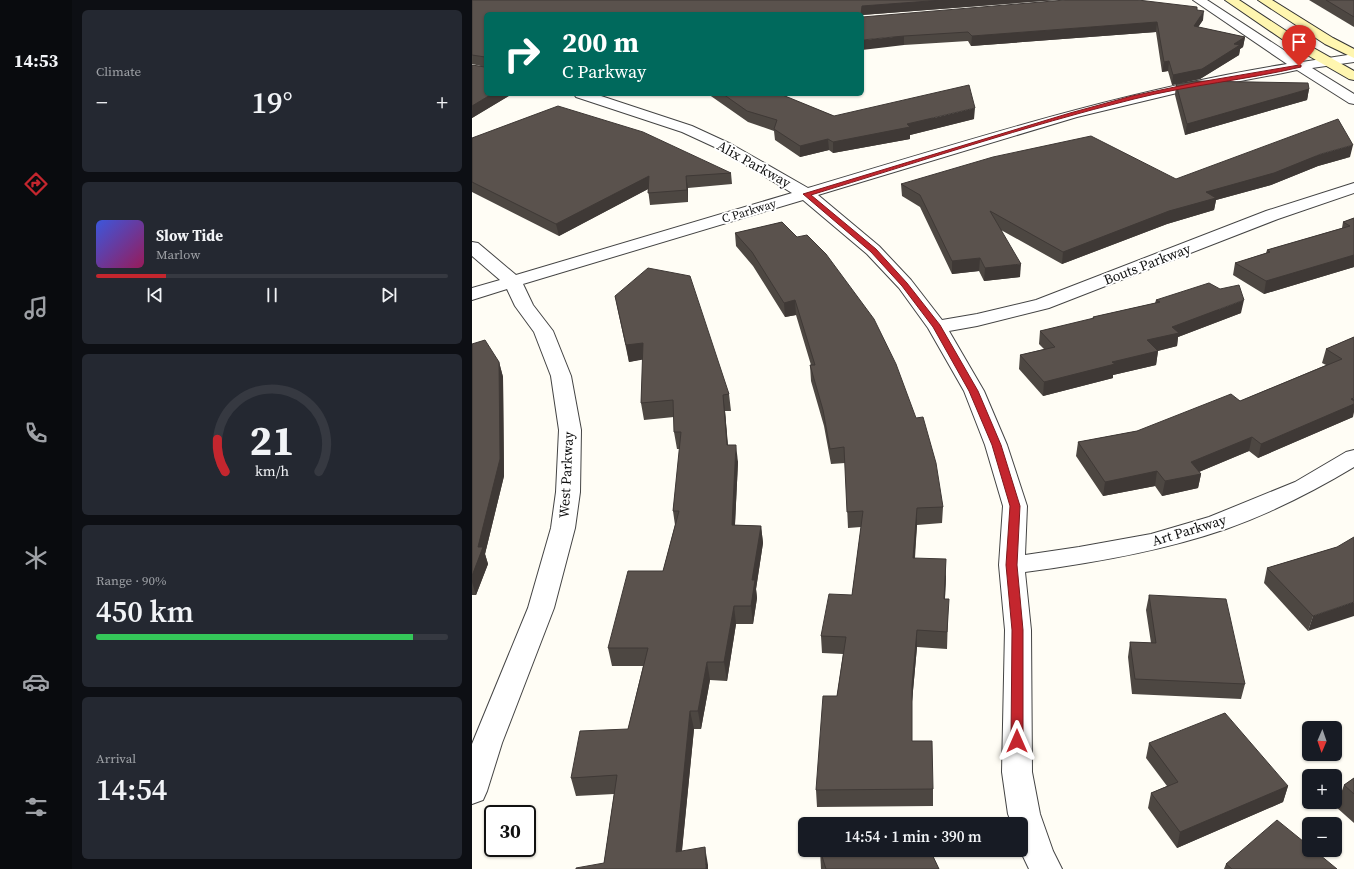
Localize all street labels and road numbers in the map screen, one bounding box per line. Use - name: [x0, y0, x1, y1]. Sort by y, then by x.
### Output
- street label: Alix Parkway: [713, 135, 795, 193]
- street label: C Parkway: [720, 195, 779, 227]
- street label: Bouts Parkway: [1101, 238, 1194, 290]
- street label: West Parkway: [554, 430, 578, 519]
- street label: Art Parkway: [1149, 509, 1229, 551]

